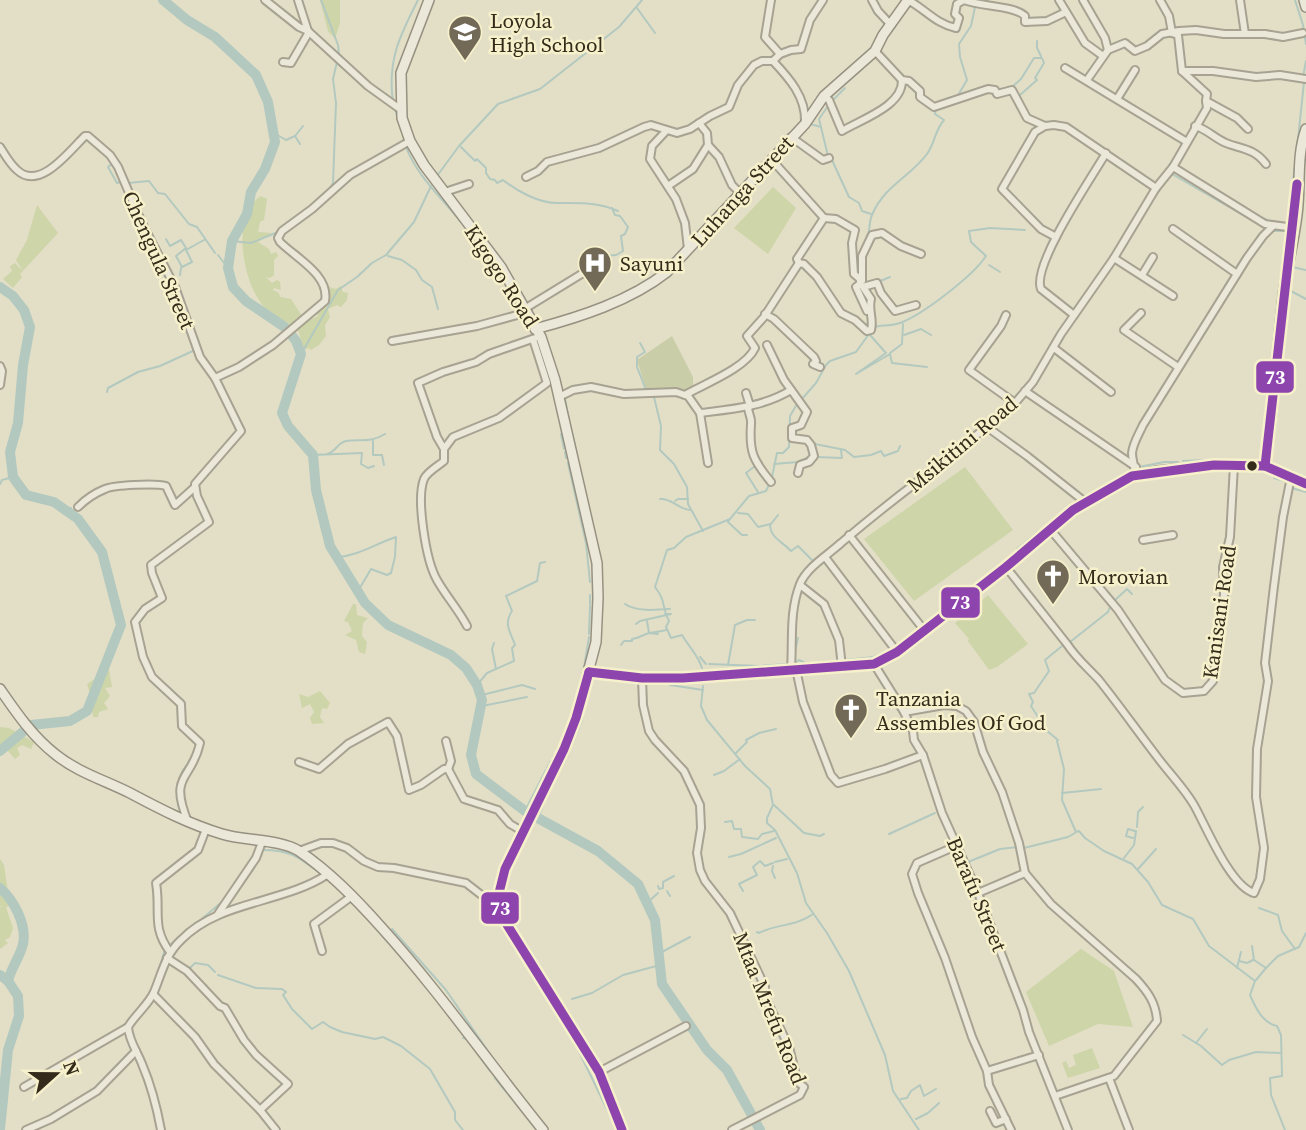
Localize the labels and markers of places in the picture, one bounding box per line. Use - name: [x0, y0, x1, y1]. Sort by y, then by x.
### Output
- place label: Loyola High School: [490, 6, 603, 59]
- school or university icon: Loyola High School: [446, 13, 484, 62]
- hospital icon: Sayuni: [576, 244, 614, 293]
- place label: Sayuni: [620, 249, 683, 278]
- unlabelled marker: [1245, 459, 1259, 473]
- church icon: Morovian: [1034, 557, 1072, 606]
- place label: Morovian: [1078, 562, 1169, 591]
- place label: Tanzania Assembles Of God: [876, 684, 1046, 737]
- church icon: Tanzania Assembles Of God: [832, 691, 870, 740]

